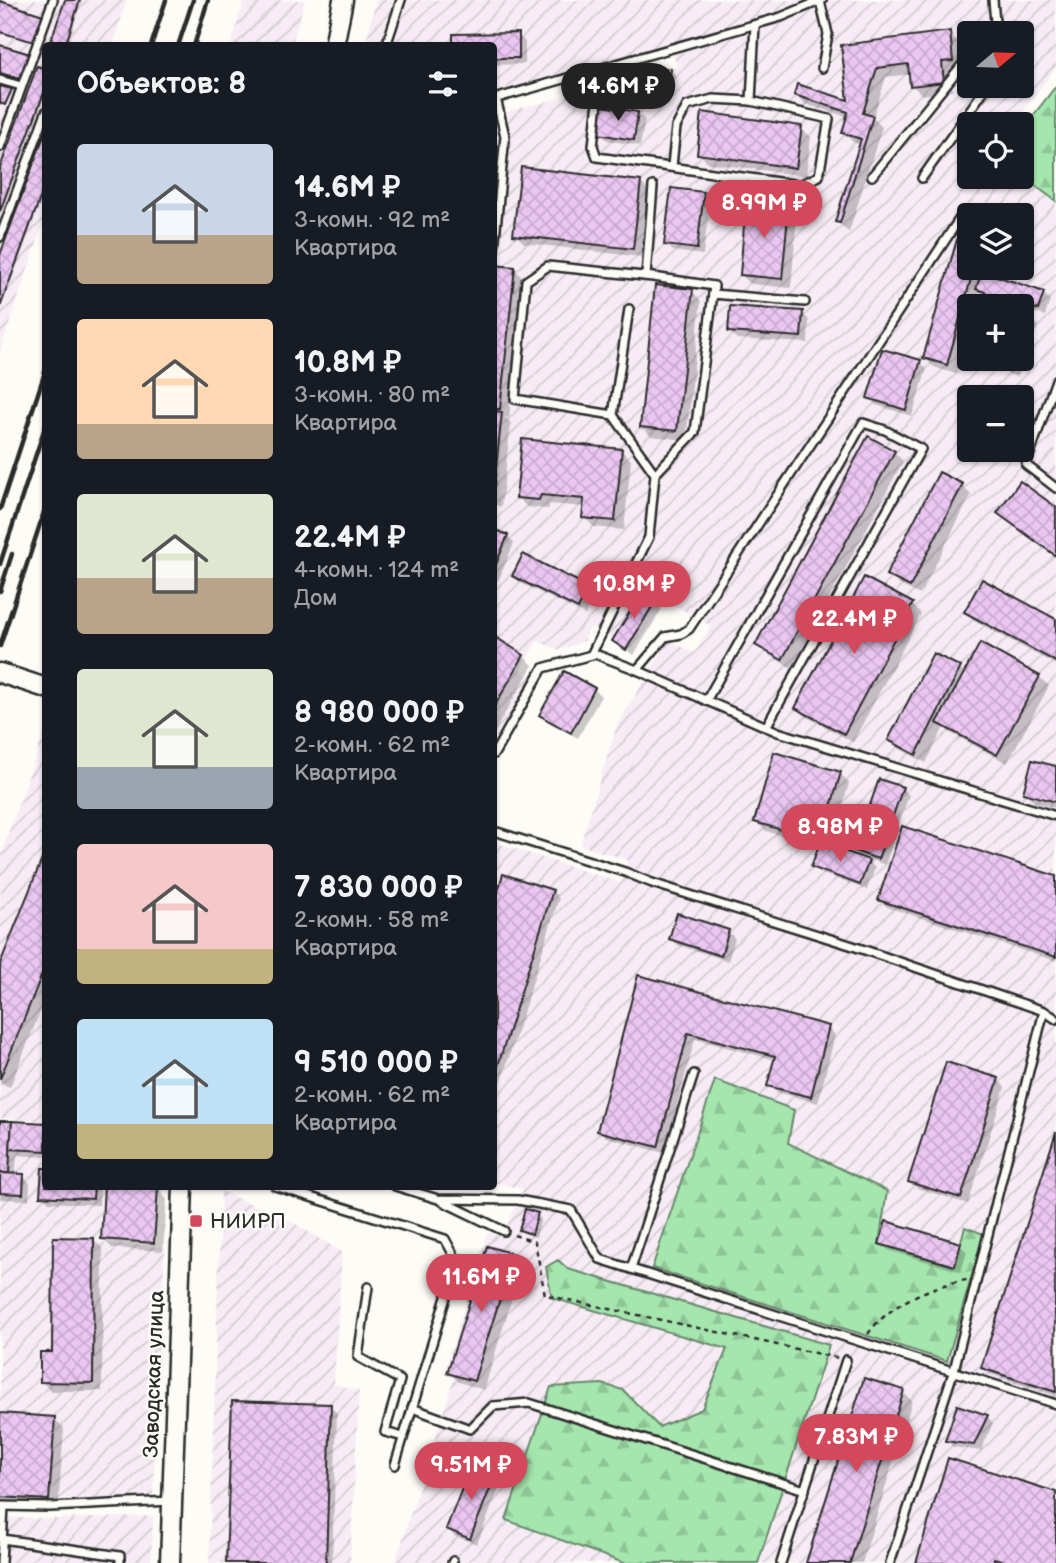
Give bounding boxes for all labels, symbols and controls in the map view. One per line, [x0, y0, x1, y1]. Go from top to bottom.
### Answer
north arrow [957, 21, 1034, 98]
map controls [957, 21, 1034, 462]
pin: 14.6M ₽ [553, 64, 683, 123]
icon: filters [424, 65, 462, 103]
text: Объектов: 8 [77, 66, 246, 102]
text: 14.6M ₽ [577, 72, 659, 100]
button: locate [957, 112, 1034, 189]
text: 14.6M ₽ [294, 170, 401, 206]
icon: home [133, 172, 217, 256]
pin: 8.99M ₽ [699, 180, 829, 240]
text: 8.99M ₽ [721, 189, 807, 217]
button: layers [957, 203, 1034, 280]
text: 3-комн. · 92 m² [294, 206, 450, 234]
text: Квартира [294, 234, 397, 262]
button: + [957, 294, 1034, 371]
text: 10.8M ₽ [294, 345, 401, 381]
icon: home [133, 347, 217, 431]
text: 3-комн. · 80 m² [294, 381, 450, 409]
button: − [957, 385, 1034, 462]
text: Квартира [294, 409, 397, 437]
text: 22.4M ₽ [294, 520, 406, 556]
icon: home [133, 522, 217, 606]
text: 4-комн. · 124 m² [294, 556, 459, 584]
pin: 10.8M ₽ [569, 562, 699, 621]
text: 10.8M ₽ [593, 570, 675, 598]
text: Дом [294, 584, 337, 612]
pin: 22.4M ₽ [789, 596, 919, 656]
text: 22.4M ₽ [811, 605, 897, 633]
text: 8 980 000 ₽ [294, 695, 464, 731]
icon: home [133, 697, 217, 781]
text: 2-комн. · 62 m² [294, 731, 450, 759]
text: Квартира [294, 759, 397, 787]
pin: 8.98M ₽ [775, 804, 905, 864]
text: 8.98M ₽ [797, 813, 883, 841]
text: 7 830 000 ₽ [294, 870, 463, 906]
icon: home [133, 872, 217, 956]
text: 2-комн. · 58 m² [294, 906, 449, 934]
text: Квартира [294, 934, 397, 962]
text: 9 510 000 ₽ [294, 1045, 458, 1081]
icon: home [133, 1047, 217, 1131]
text: 2-комн. · 62 m² [294, 1081, 450, 1109]
text: Квартира [294, 1109, 397, 1137]
place label: НИИРП [210, 1209, 286, 1234]
marker: НИИРП [188, 1213, 204, 1229]
pin: 11.6M ₽ [416, 1254, 546, 1314]
text: 11.6M ₽ [442, 1263, 520, 1291]
street label: Заводская улица [139, 1289, 169, 1458]
pin: 7.83M ₽ [791, 1414, 921, 1474]
text: 7.83M ₽ [814, 1423, 898, 1451]
pin: 9.51M ₽ [406, 1442, 536, 1502]
text: 9.51M ₽ [431, 1451, 511, 1479]

